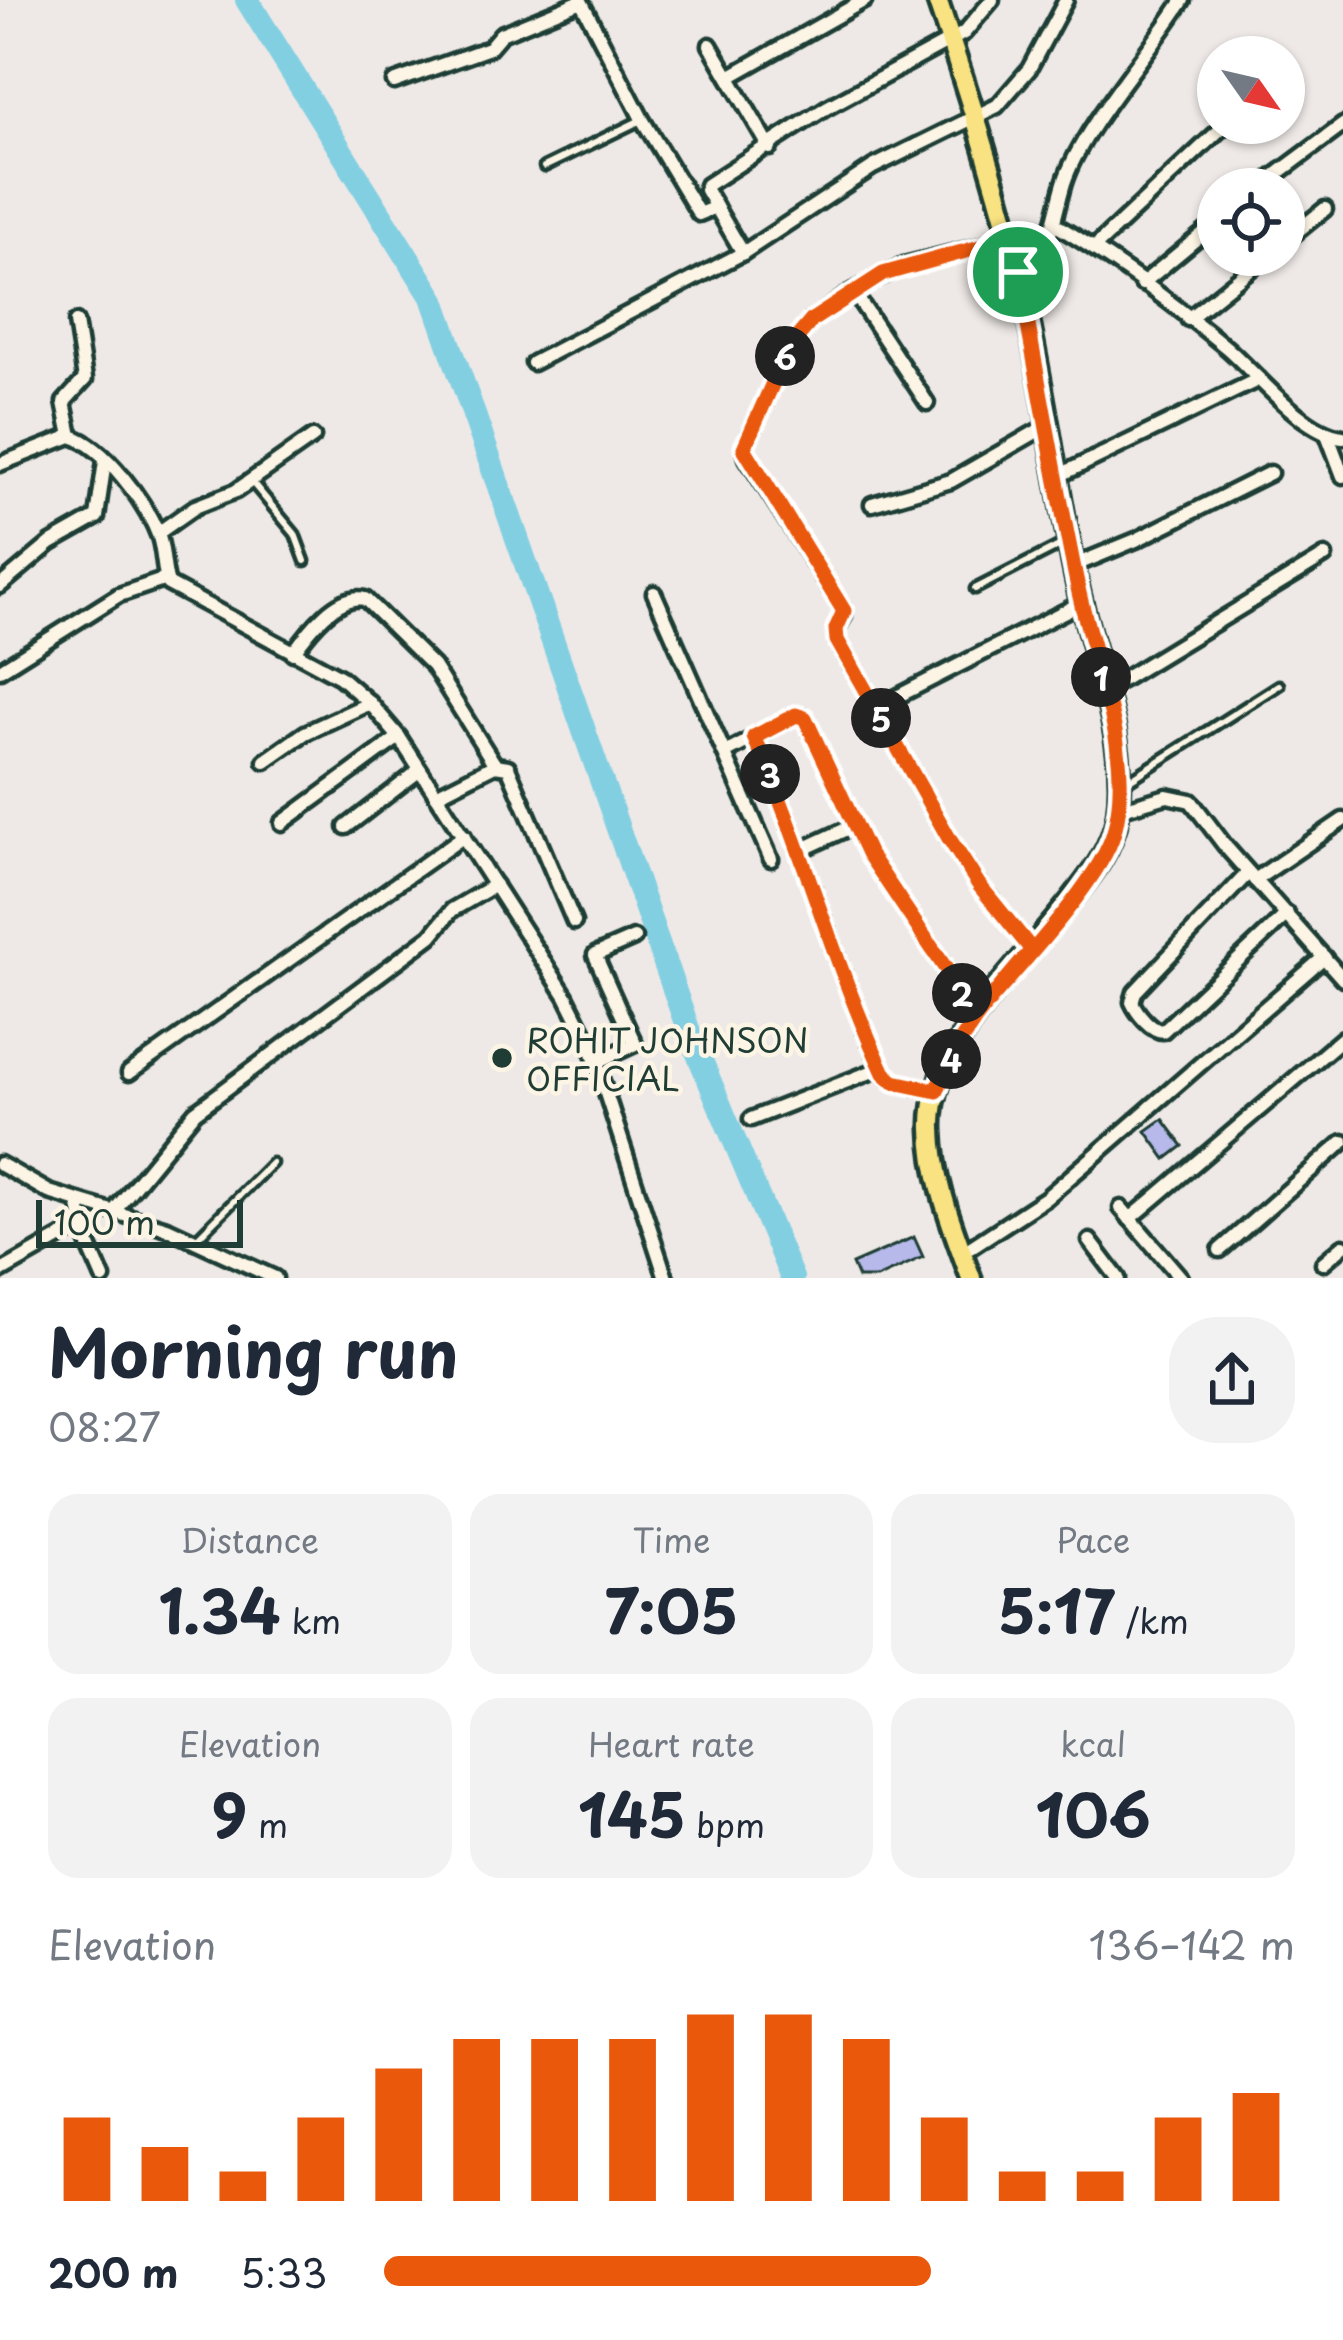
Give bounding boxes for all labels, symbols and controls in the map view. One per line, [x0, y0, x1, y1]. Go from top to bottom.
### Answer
north arrow [1197, 36, 1305, 144]
map controls [1197, 36, 1305, 276]
button: locate [1197, 168, 1305, 276]
pin [967, 221, 1069, 323]
icon: arrive [985, 239, 1051, 305]
pin: 6 [755, 326, 815, 386]
text: 6 [773, 331, 797, 381]
pin: 1 [1071, 647, 1131, 707]
text: 1 [1093, 652, 1109, 702]
pin: 5 [851, 688, 911, 748]
text: 5 [870, 693, 892, 743]
pin: 3 [740, 744, 800, 804]
text: 3 [759, 749, 781, 799]
pin: 2 [932, 963, 992, 1023]
text: 2 [950, 968, 974, 1018]
place label: ROHIT JOHNSON OFFICIAL [526, 1014, 809, 1102]
pin: 4 [921, 1029, 981, 1089]
text: 4 [940, 1034, 962, 1084]
marker: ROHIT JOHNSON OFFICIAL [489, 1045, 515, 1071]
scale bar [36, 1194, 243, 1247]
text: 100 m [54, 1196, 155, 1246]
text: Morning run [48, 1301, 458, 1400]
button: share [1169, 1317, 1295, 1443]
text: 08:27 [48, 1396, 161, 1455]
text: Distance [181, 1514, 319, 1564]
text: Time [633, 1514, 710, 1564]
text: Pace [1056, 1514, 1130, 1564]
text: 1.34 [159, 1564, 281, 1654]
text: 7:05 [605, 1564, 738, 1654]
text: 5:17 [997, 1564, 1115, 1654]
text: km [281, 1595, 341, 1645]
text: /km [1115, 1595, 1189, 1645]
text: Elevation [179, 1718, 321, 1768]
text: Heart rate [588, 1718, 755, 1768]
text: kcal [1060, 1718, 1126, 1768]
text: 9 [212, 1768, 247, 1858]
text: 145 [578, 1768, 686, 1858]
text: 106 [1035, 1768, 1151, 1858]
text: m [247, 1799, 288, 1849]
text: bpm [686, 1799, 765, 1849]
text: Elevation [48, 1914, 216, 1973]
text: 136–142 m [1089, 1914, 1295, 1973]
text: 200 m [48, 2242, 178, 2301]
text: 5:33 [240, 2242, 327, 2301]

